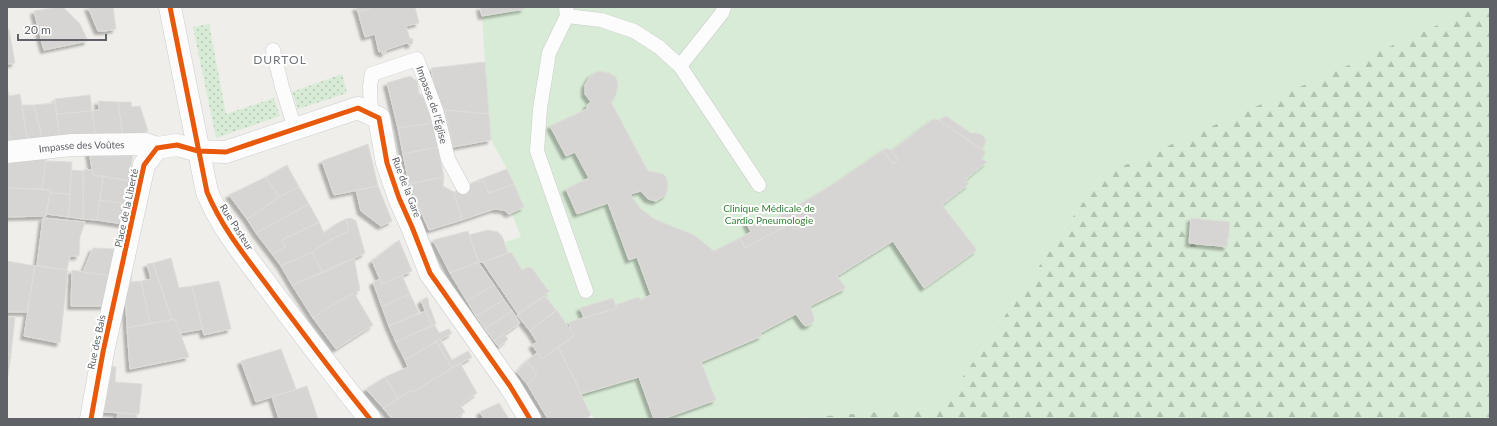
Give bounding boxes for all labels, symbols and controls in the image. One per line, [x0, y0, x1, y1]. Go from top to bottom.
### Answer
scale bar [18, 16, 106, 42]
text: 20 m [24, 22, 51, 37]
district label: DURTOL [253, 52, 307, 67]
street label: Impasse de l'Église [414, 64, 450, 145]
street label: Impasse des Voûtes [38, 138, 125, 155]
street label: Rue de la Gare [390, 155, 424, 219]
street label: Place de la Liberté [112, 168, 140, 248]
street label: Rue Pasteur [218, 202, 257, 253]
park label: Clinique Médicale de Cardio Pneumologie [723, 202, 815, 226]
street label: Rue des Bais [84, 314, 108, 370]

